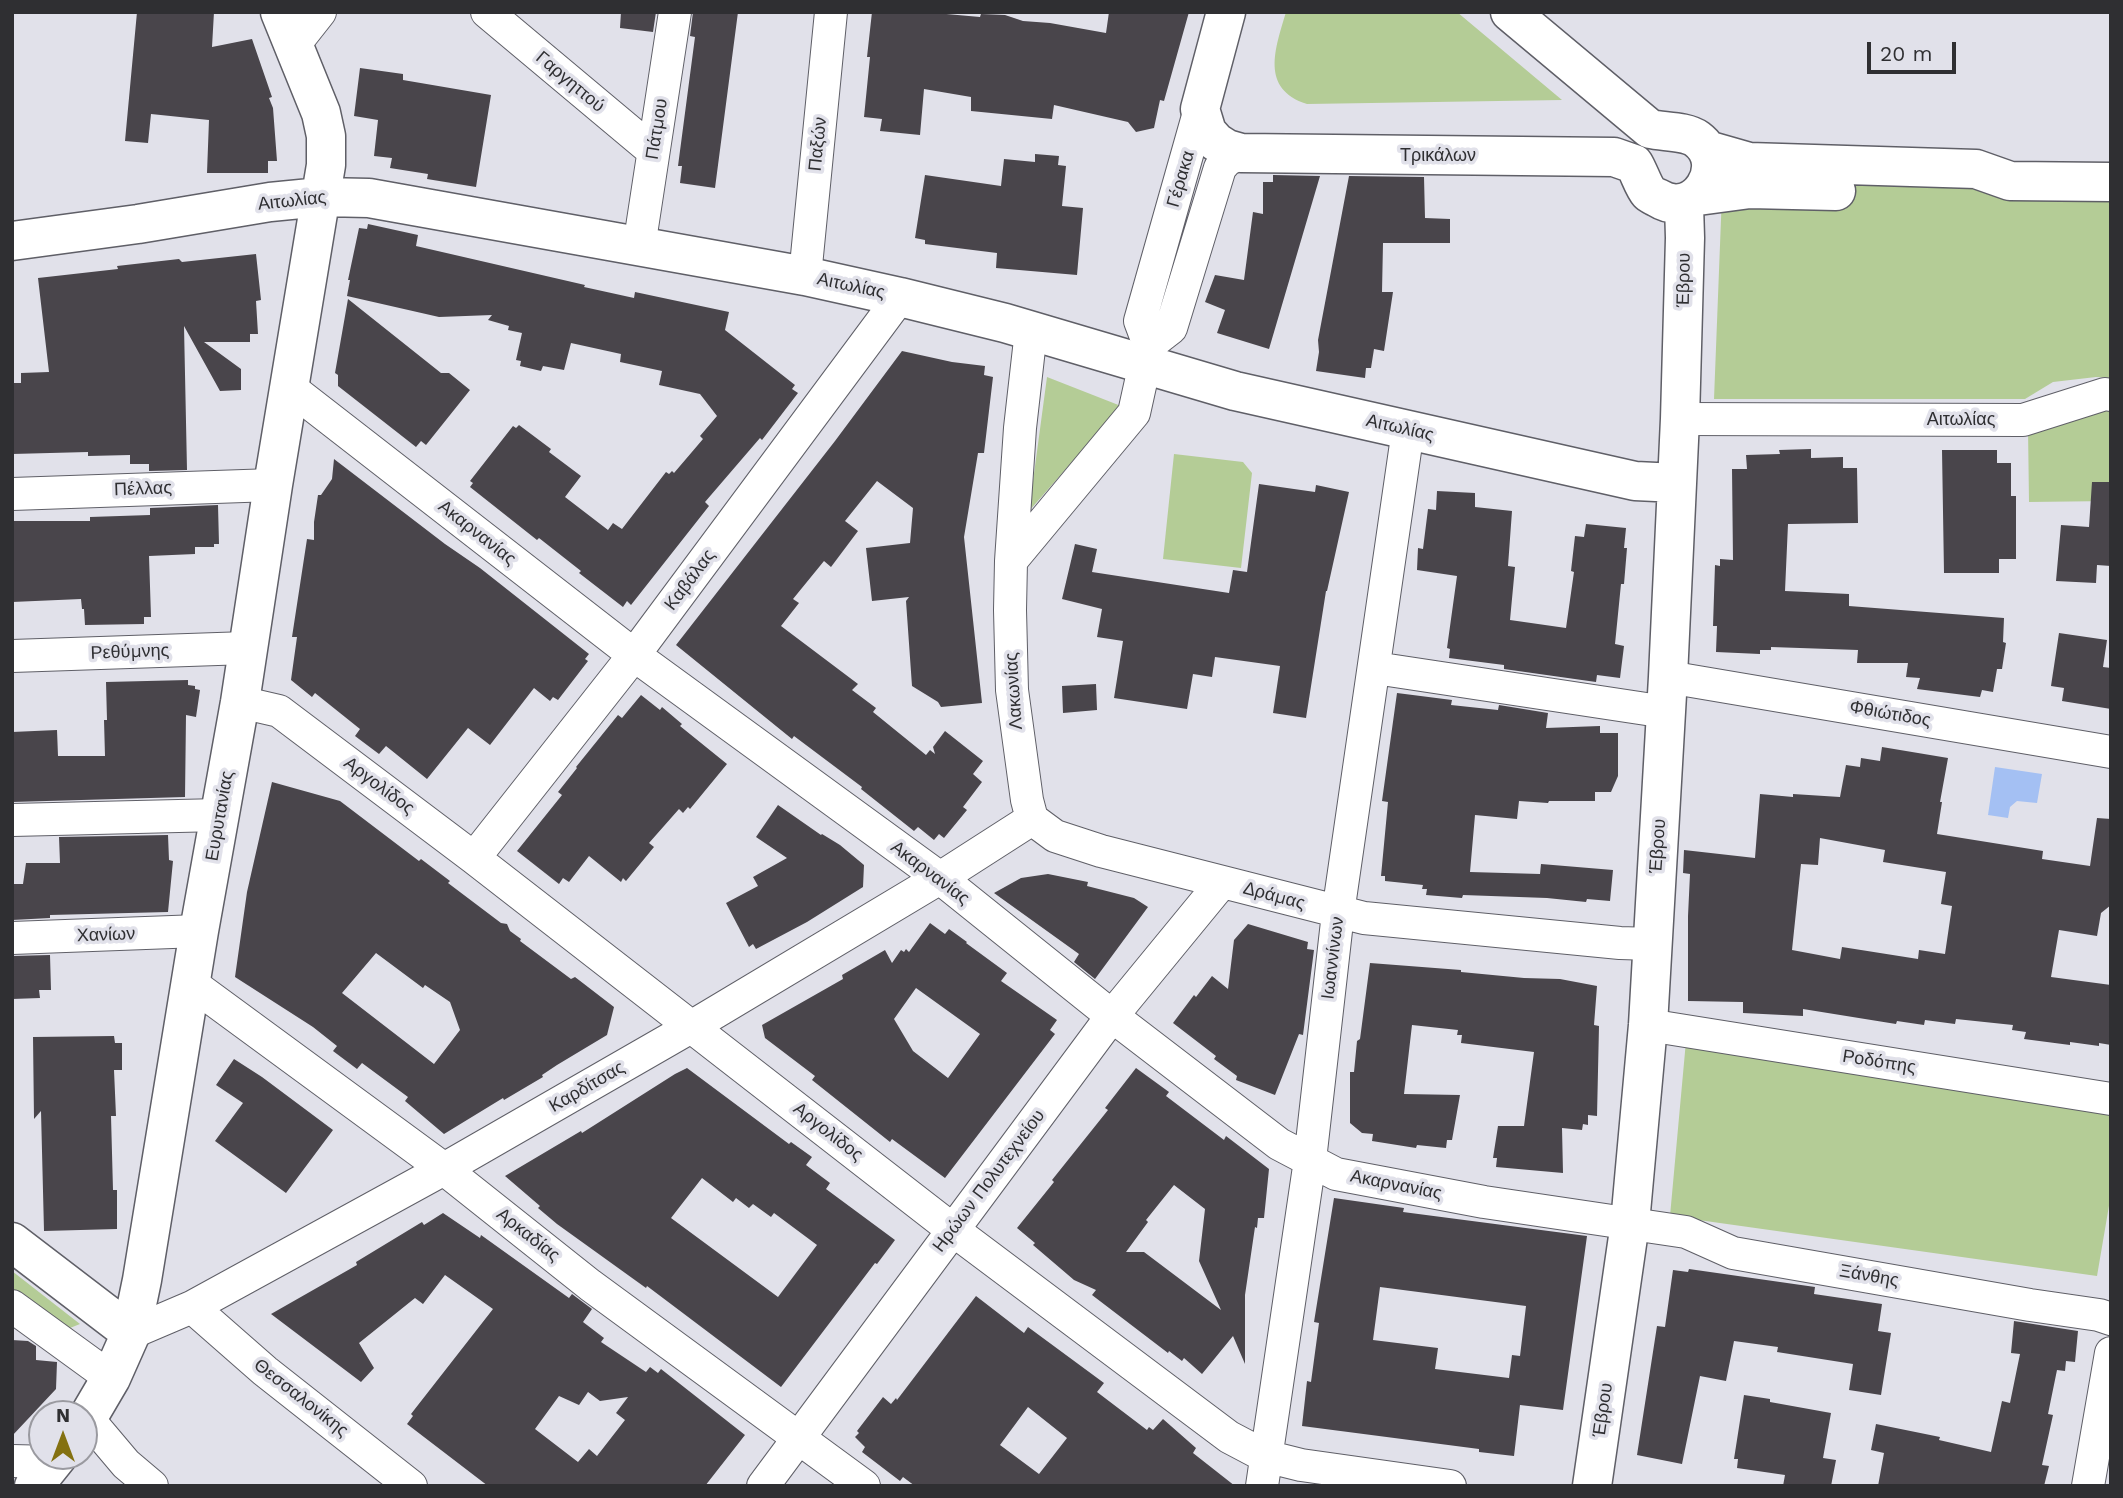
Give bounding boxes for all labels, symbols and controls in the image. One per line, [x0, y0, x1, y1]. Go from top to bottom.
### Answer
scale bar [1871, 28, 1960, 72]
text: 20 m [1880, 41, 1932, 66]
street label: Γαργηττού [531, 47, 609, 117]
street label: Πάτμου [642, 97, 672, 161]
street label: Παξών [804, 116, 832, 172]
street label: Τρικάλων [1400, 145, 1476, 167]
street label: Γέρακα [1163, 148, 1199, 210]
street label: Αιτωλίας [257, 187, 327, 215]
street label: Έβρου [1673, 253, 1695, 307]
street label: Αιτωλίας [815, 268, 887, 304]
street label: Αιτωλίας [1927, 409, 1995, 431]
street label: Αιτωλίας [1364, 410, 1436, 446]
street label: Πέλλας [114, 477, 172, 501]
street label: Ακαρνανίας [434, 496, 520, 570]
street label: Καβάλας [660, 545, 720, 615]
street label: Ρεθύμνης [90, 640, 170, 664]
street label: Λακωνίας [1001, 652, 1027, 730]
street label: Φθιώτιδος [1848, 696, 1932, 732]
street label: Αργολίδος [340, 753, 418, 819]
street label: Ευρυτανίας [201, 769, 239, 863]
street label: Έβρου [1645, 818, 1671, 874]
street label: Ακαρνανίας [886, 836, 974, 910]
street label: Δράμας [1241, 877, 1307, 915]
street label: Ιωαννίνων [1317, 915, 1349, 1001]
street label: Χανίων [76, 923, 136, 947]
street label: Ροδόπης [1841, 1046, 1917, 1078]
street label: Καρδίτσας [545, 1057, 629, 1117]
street label: Αργολίδος [789, 1098, 867, 1166]
street label: Ηρώων Πολυτεχνείου [928, 1105, 1050, 1257]
street label: Ακαρνανίας [1348, 1166, 1444, 1204]
street label: Αρκαδίας [492, 1204, 564, 1266]
street label: Ξάνθης [1838, 1260, 1900, 1292]
street label: Θεσσαλονίκης [249, 1354, 353, 1442]
street label: Έβρου [1589, 1381, 1617, 1439]
north arrow [28, 1400, 98, 1470]
text: N [56, 1404, 70, 1427]

